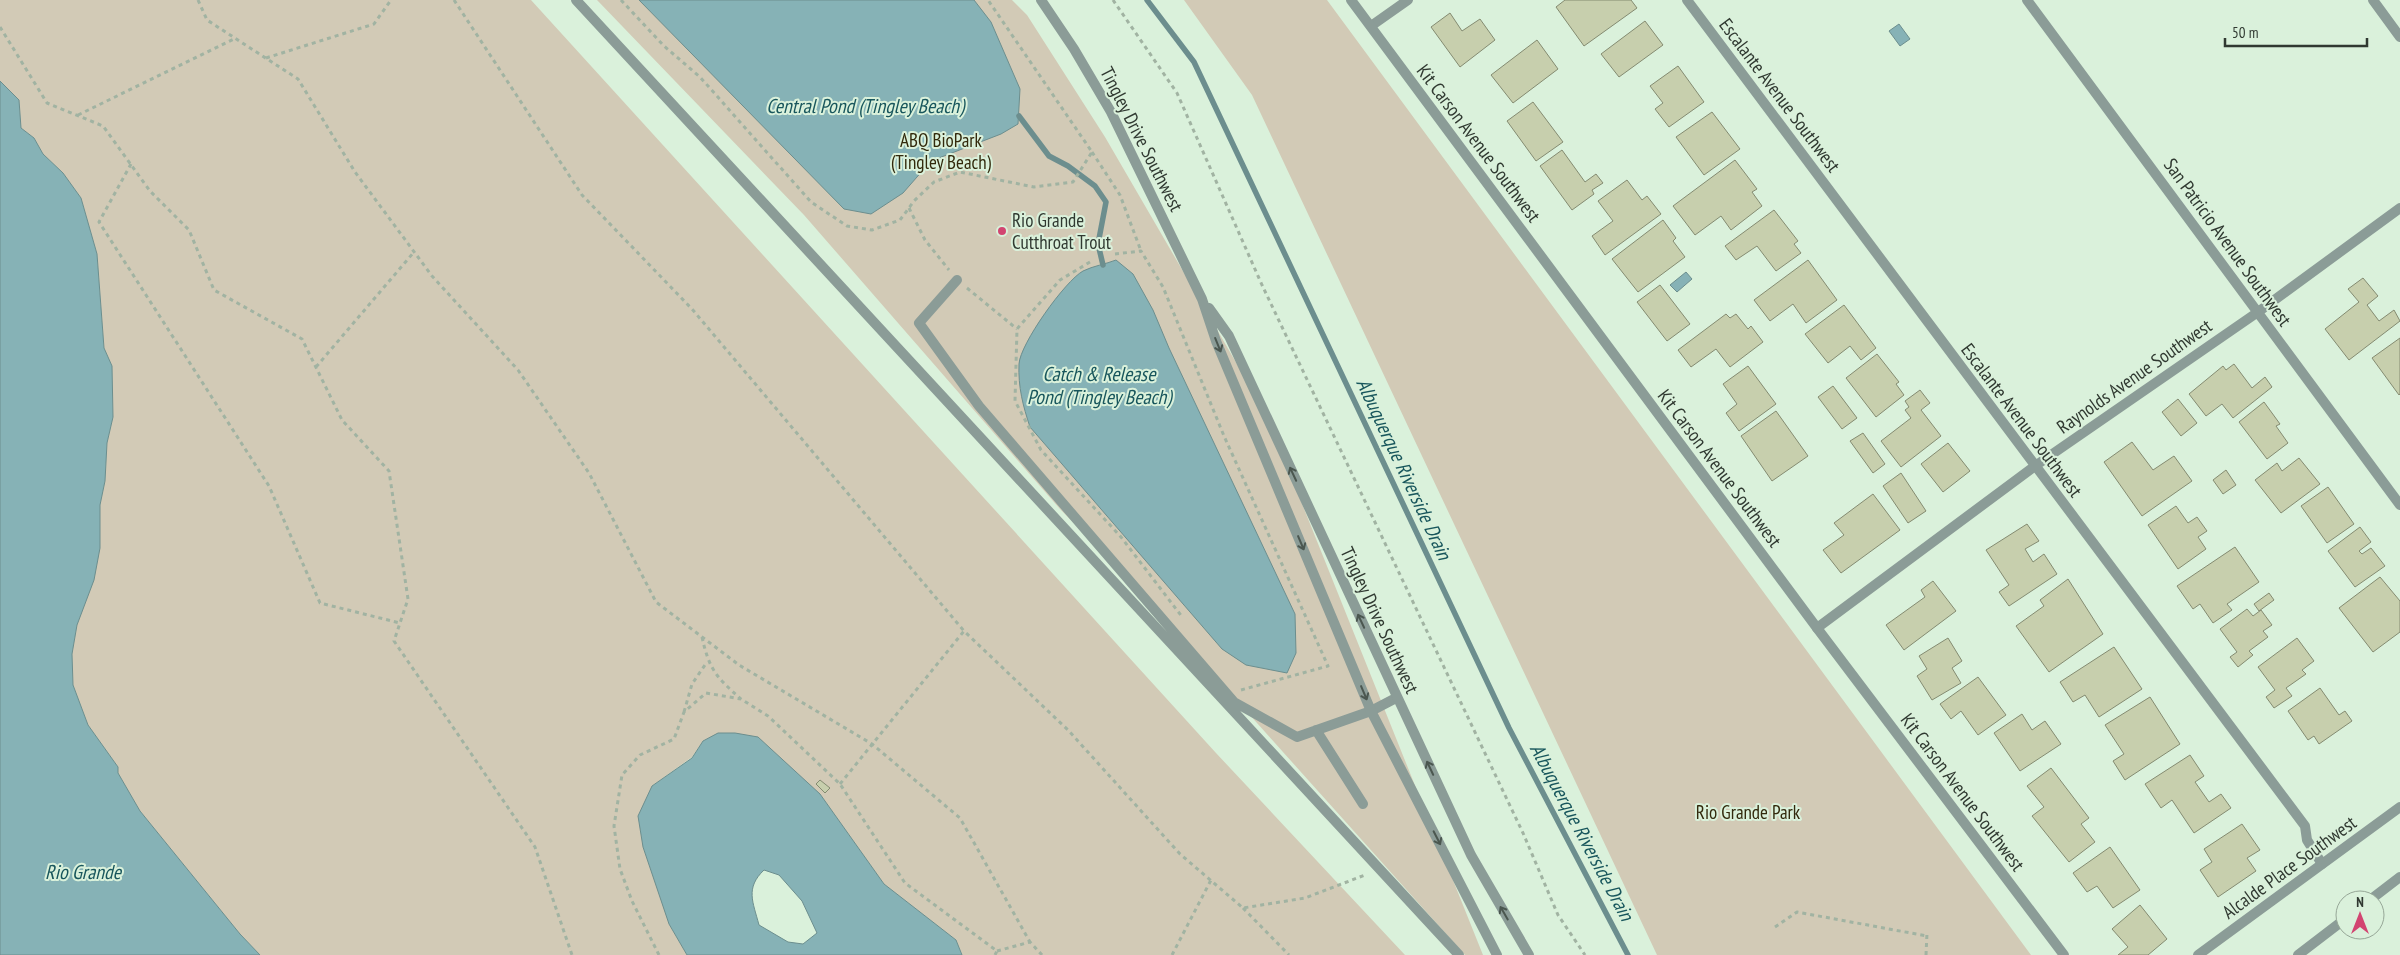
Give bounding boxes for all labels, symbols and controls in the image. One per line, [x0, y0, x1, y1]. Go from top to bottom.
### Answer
street label: Escalante Avenue Southwest [1714, 13, 1846, 177]
scale bar [2225, 15, 2368, 47]
text: 50 m [2232, 23, 2258, 42]
street label: Kit Carson Avenue Southwest [1412, 59, 1547, 227]
street label: Tingley Drive Southwest [1095, 63, 1189, 216]
water label: Central Pond (Tingley Beach) [766, 93, 966, 119]
park label: ABQ BioPark (Tingley Beach) [891, 128, 992, 174]
street label: San Patricio Avenue Southwest [2159, 153, 2297, 331]
place label: Rio Grande Cutthroat Trout [1012, 208, 1112, 254]
marker: Rio Grande Cutthroat Trout [996, 225, 1008, 237]
street label: Raynolds Avenue Southwest [2052, 313, 2217, 439]
one-way arrow [1214, 337, 1223, 352]
street label: Escalante Avenue Southwest [1956, 338, 2088, 502]
water label: Catch & Release Pond (Tingley Beach) [1027, 361, 1173, 410]
water label: Albuquerque Riverside Drain [1351, 374, 1458, 565]
street label: Kit Carson Avenue Southwest [1653, 384, 1788, 552]
one-way arrow [1288, 467, 1297, 482]
one-way arrow [1297, 535, 1306, 550]
street label: Tingley Drive Southwest [1336, 543, 1425, 698]
one-way arrow [1356, 614, 1365, 629]
one-way arrow [1359, 685, 1369, 700]
street label: Kit Carson Avenue Southwest [1896, 708, 2031, 876]
water label: Albuquerque Riverside Drain [1524, 739, 1640, 926]
one-way arrow [1425, 761, 1435, 776]
park label: Rio Grande Park [1696, 800, 1801, 824]
street label: Alcalde Place Southwest [2217, 810, 2361, 924]
one-way arrow [1433, 830, 1442, 845]
water label: Rio Grande [45, 859, 123, 885]
north arrow [2335, 890, 2385, 940]
text: N [2356, 893, 2364, 911]
one-way arrow [1499, 906, 1509, 920]

